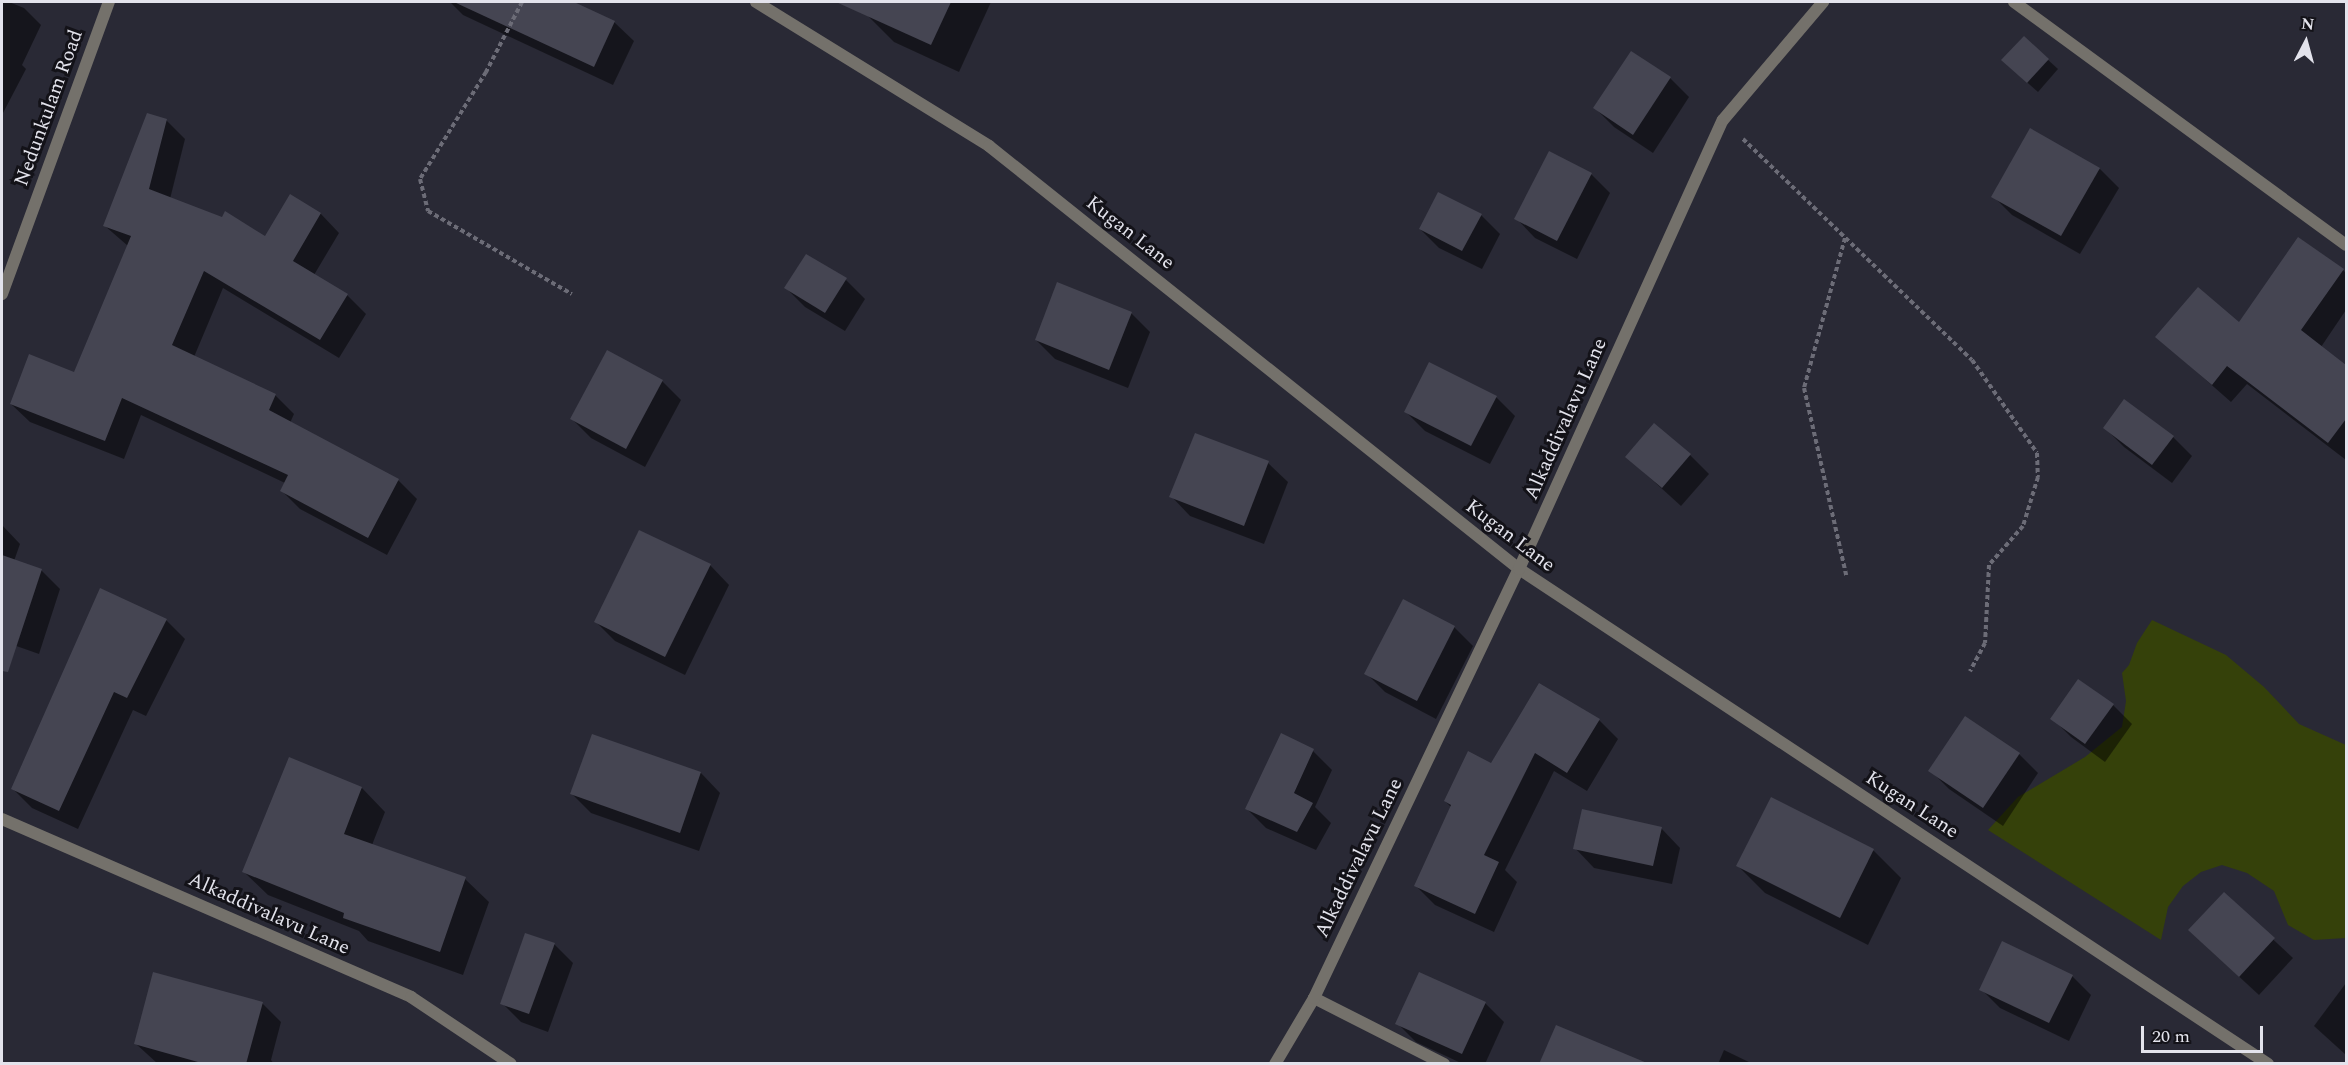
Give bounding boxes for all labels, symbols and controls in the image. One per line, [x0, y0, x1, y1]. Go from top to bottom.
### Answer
text: N [2300, 11, 2316, 37]
north arrow [2276, 12, 2336, 72]
street label: Nedunkulam Road [10, 26, 88, 190]
street label: Kugan Lane [1081, 191, 1179, 275]
street label: Alkaddivalavu Lane [1520, 334, 1612, 504]
street label: Kugan Lane [1460, 495, 1560, 577]
street label: Kugan Lane [1861, 766, 1963, 844]
street label: Alkaddivalavu Lane [1310, 774, 1408, 942]
street label: Alkaddivalavu Lane [184, 868, 354, 960]
scale bar [2144, 1014, 2266, 1052]
text: 20 m [2152, 1023, 2190, 1050]

